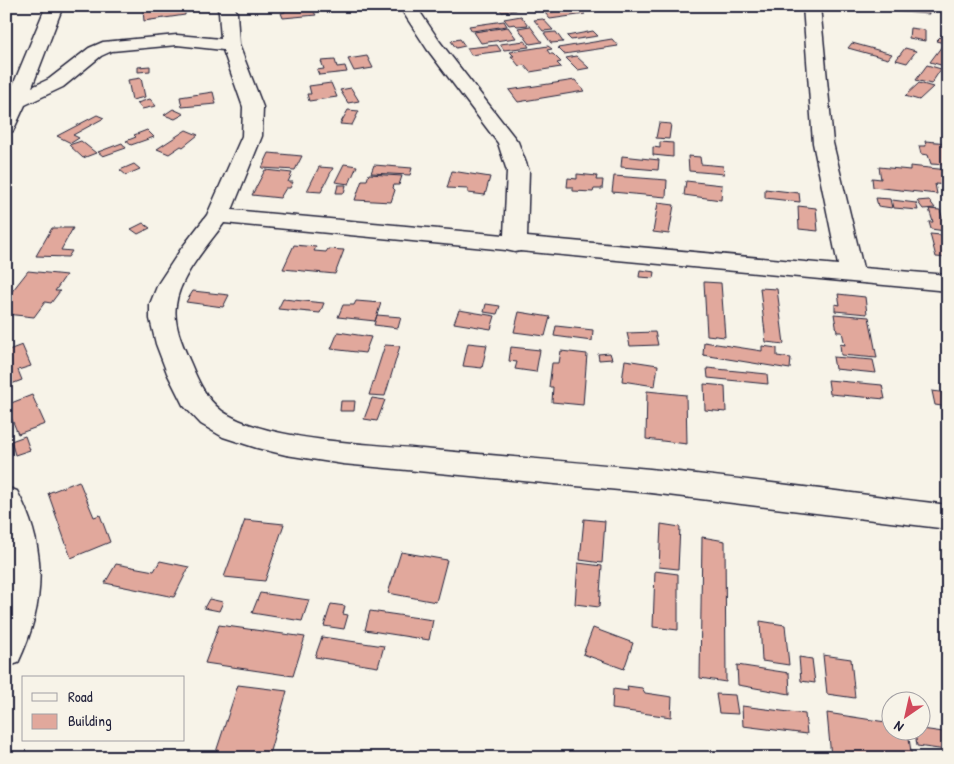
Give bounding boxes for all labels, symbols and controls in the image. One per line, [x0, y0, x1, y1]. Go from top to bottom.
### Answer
legend [22, 676, 185, 742]
text: Road [68, 686, 93, 707]
north arrow [882, 692, 932, 742]
text: Building [68, 710, 112, 731]
text: N [890, 717, 907, 737]

